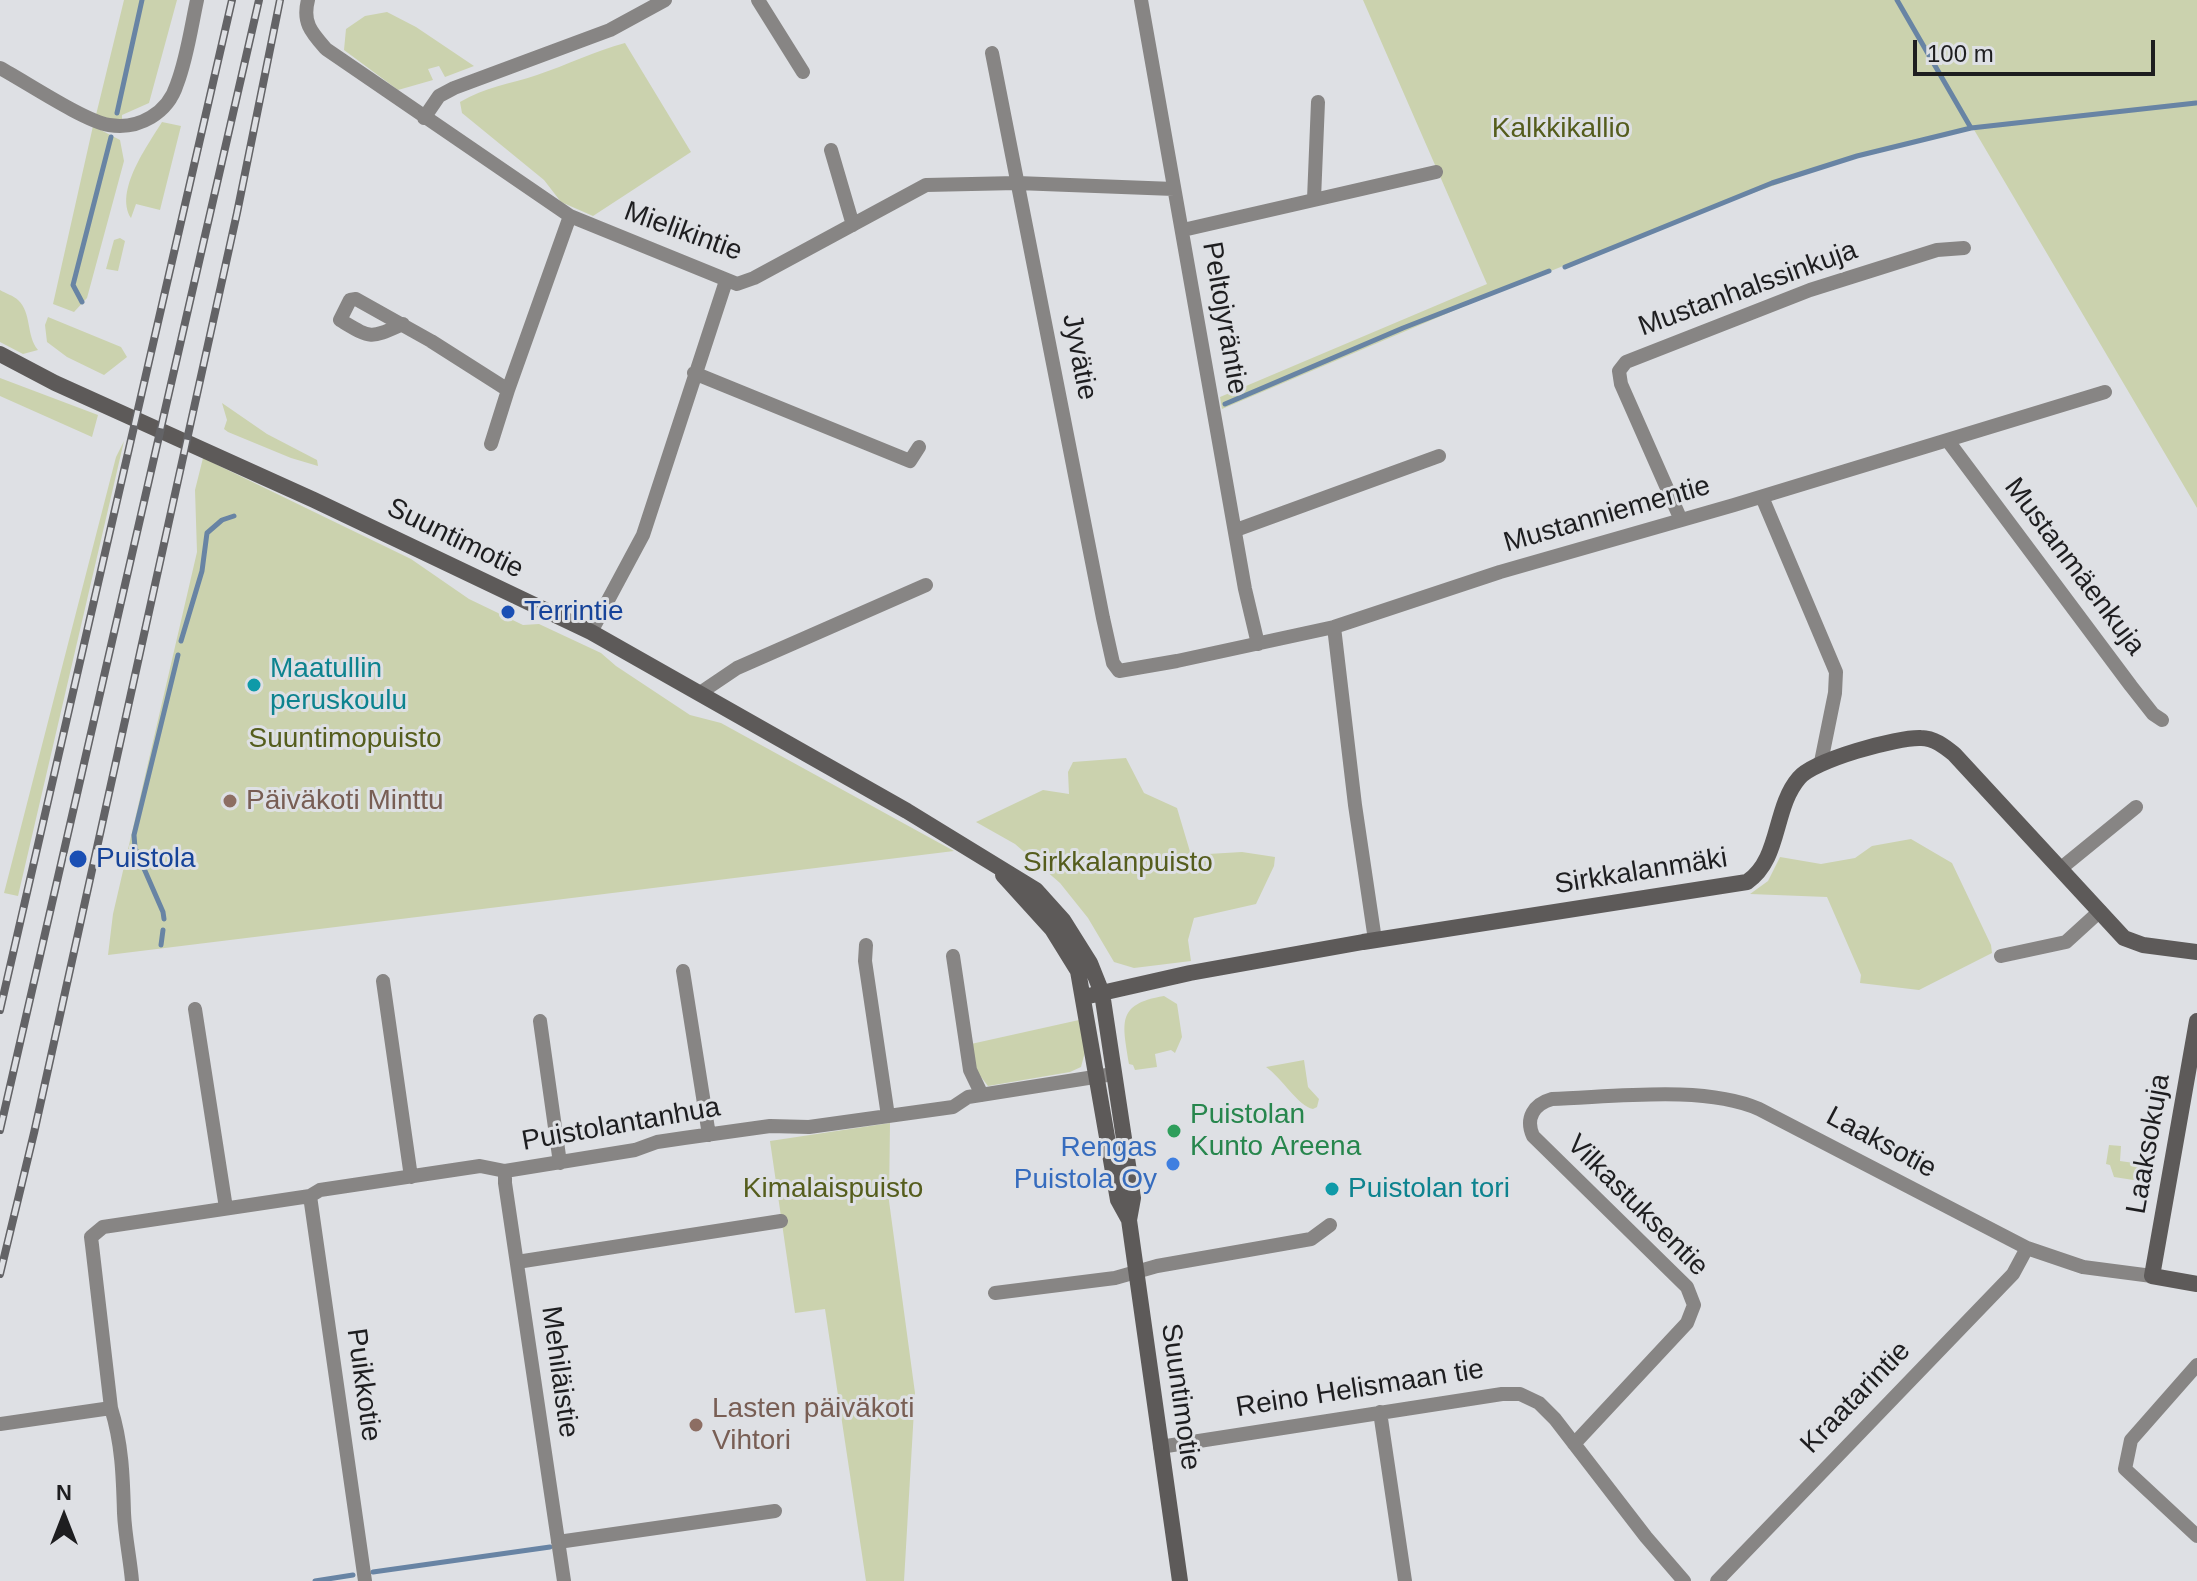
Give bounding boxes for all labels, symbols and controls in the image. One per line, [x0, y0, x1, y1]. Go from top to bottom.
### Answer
scale bar [1917, 24, 2159, 74]
text: 100 m [1927, 40, 1994, 67]
park label: Kalkkikallio [1492, 112, 1630, 146]
street label: Mielikintie [619, 195, 747, 269]
street label: Mustanhalssinkuja [1634, 234, 1862, 344]
street label: Peltojyräntie [1194, 239, 1254, 397]
street label: Jyvätie [1054, 311, 1104, 403]
street label: Mustanniementie [1500, 469, 1714, 561]
street label: Mustanmäenkuja [1996, 472, 2152, 662]
street label: Suuntimotie [381, 491, 529, 587]
place label: Terrintie [524, 595, 624, 629]
marker: Terrintie [499, 603, 517, 621]
place label: Maatullin peruskoulu [270, 652, 407, 718]
marker: Maatullin peruskoulu [245, 676, 263, 694]
park label: Suuntimopuisto [248, 722, 442, 756]
place label: Päiväkoti Minttu [246, 784, 444, 818]
marker: Päiväkoti Minttu [221, 792, 239, 810]
place label: Puistola [96, 842, 196, 876]
street label: Sirkkalanmäki [1552, 842, 1730, 902]
park label: Sirkkalanpuisto [1023, 846, 1213, 880]
marker: Puistola [67, 848, 89, 870]
street label: Laaksokuja [2120, 1071, 2178, 1217]
street label: Puistolantanhua [519, 1091, 723, 1159]
place label: Puistolan Kunto Areena [1190, 1098, 1361, 1164]
street label: Laaksotie [1820, 1100, 1942, 1186]
marker: Puistolan Kunto Areena [1165, 1122, 1183, 1140]
street label: Vilkastuksentie [1559, 1128, 1715, 1284]
place label: Rengas Puistola Oy [1014, 1131, 1157, 1197]
marker: Rengas Puistola Oy [1164, 1155, 1182, 1173]
park label: Kimalaispuisto [743, 1172, 923, 1206]
place label: Puistolan tori [1348, 1172, 1510, 1206]
marker: Puistolan tori [1323, 1180, 1341, 1198]
street label: Mehiläistie [533, 1304, 585, 1440]
street label: Suuntimotie [1153, 1321, 1207, 1473]
street label: Puikkotie [338, 1326, 388, 1444]
street label: Kraatarintie [1794, 1335, 1918, 1461]
street label: Reino Helismaan tie [1234, 1353, 1486, 1425]
place label: Lasten päiväkoti Vihtori [712, 1392, 914, 1458]
marker: Lasten päiväkoti Vihtori [687, 1416, 705, 1434]
north arrow [24, 1477, 104, 1557]
text: N [56, 1480, 72, 1505]

